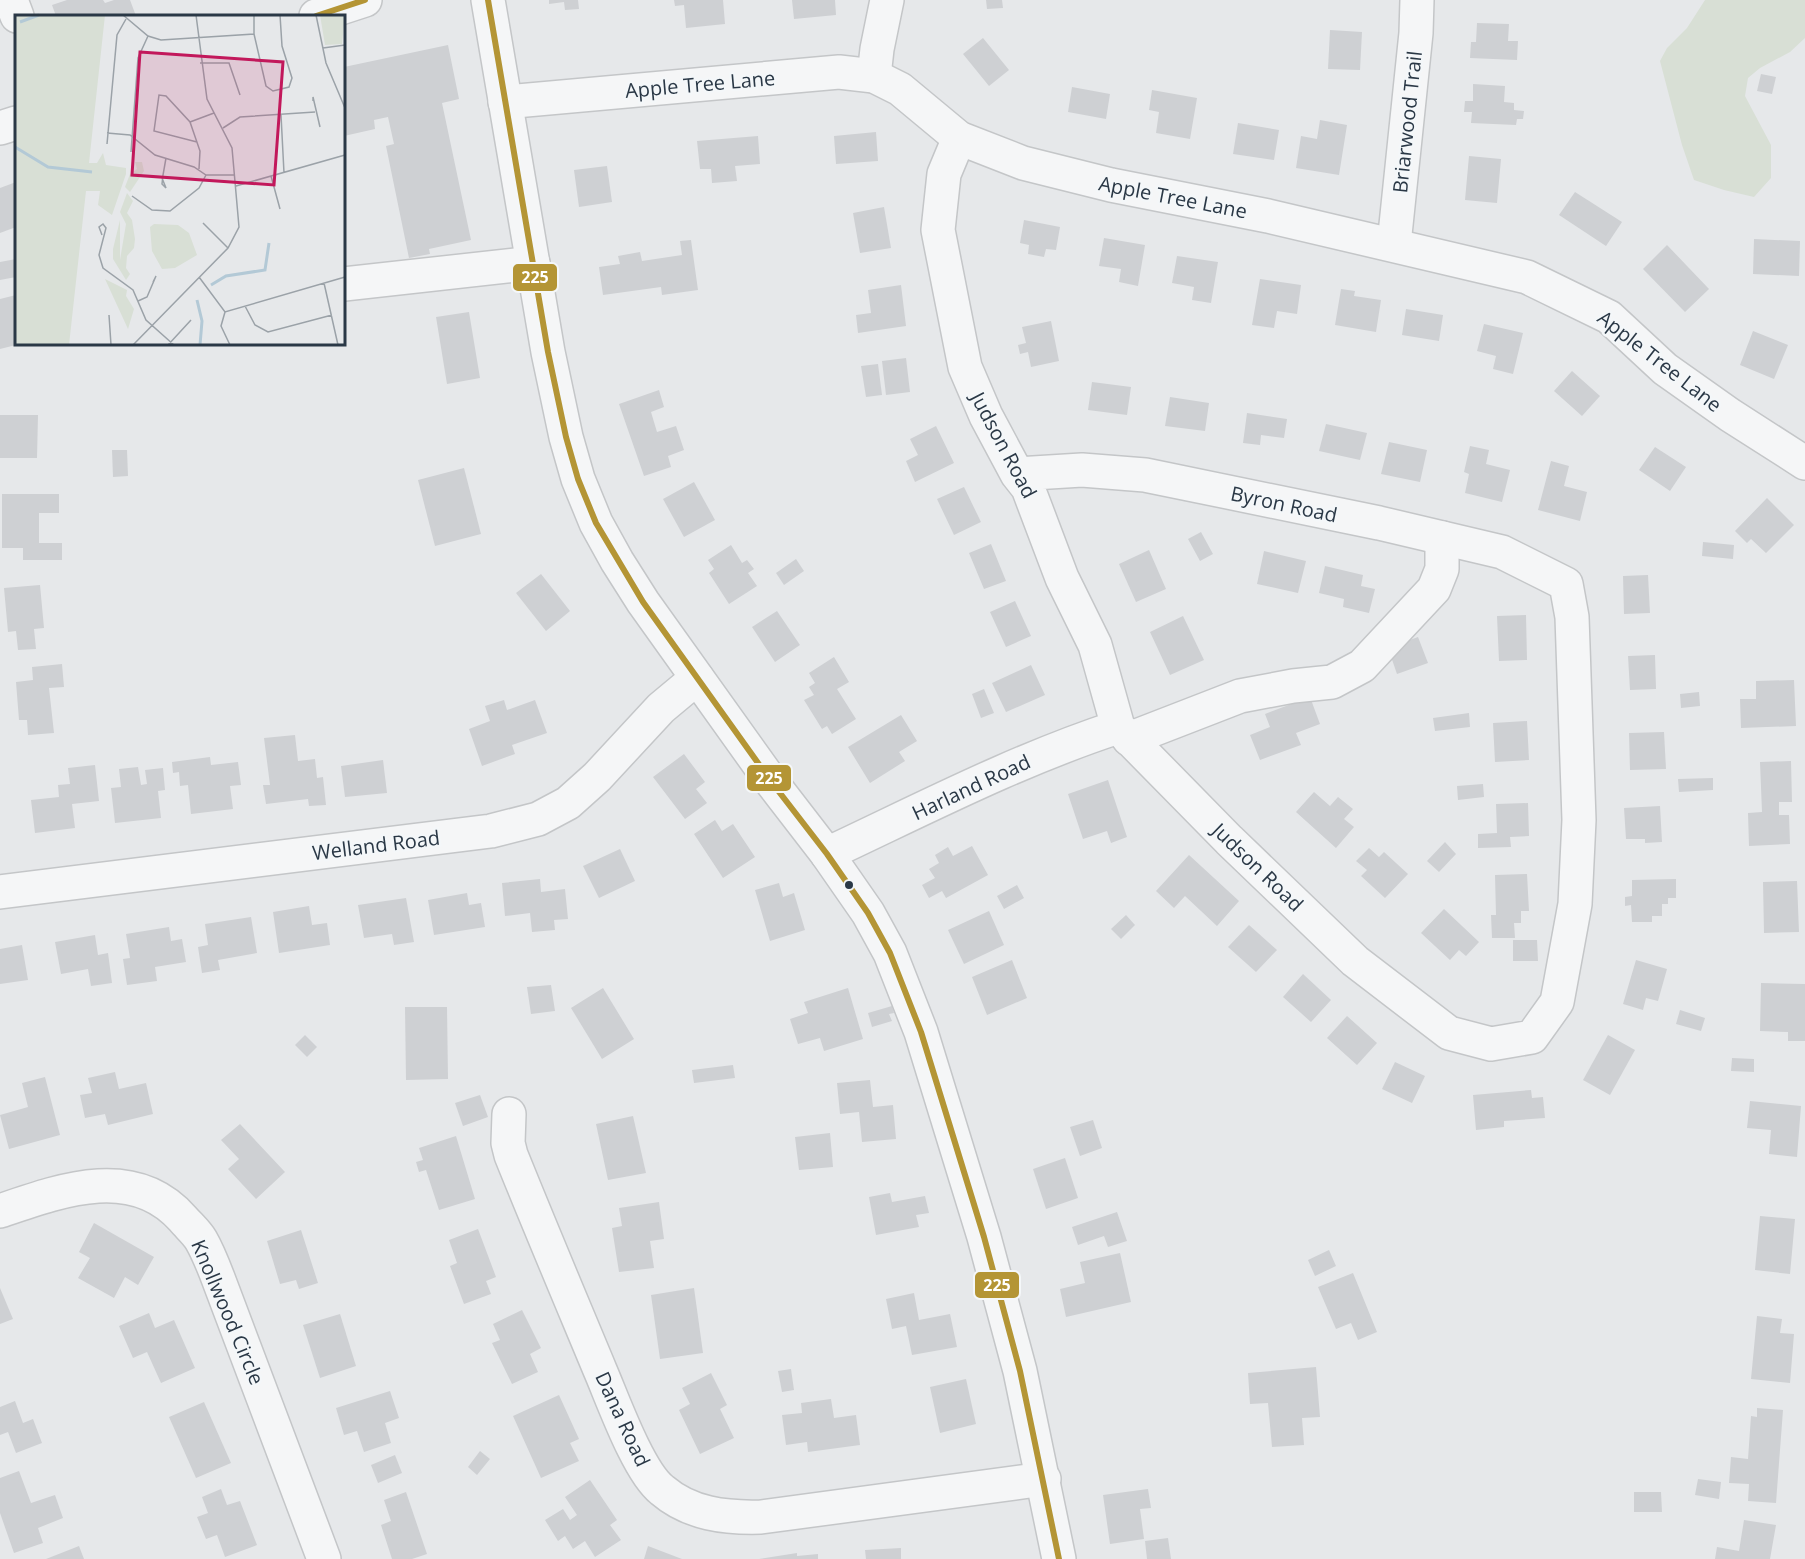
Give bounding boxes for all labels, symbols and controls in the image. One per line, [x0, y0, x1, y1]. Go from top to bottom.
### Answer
inset map [15, 15, 345, 345]
street label: Briarwood Trail [1386, 50, 1428, 194]
street label: Apple Tree Lane [624, 64, 776, 104]
street label: Apple Tree Lane [1097, 169, 1249, 225]
line badge: 225 [512, 263, 558, 292]
text: 225 [521, 266, 549, 288]
street label: Apple Tree Lane [1592, 304, 1728, 418]
street label: Judson Road [964, 385, 1043, 503]
street label: Byron Road [1228, 480, 1340, 528]
street label: Harland Road [907, 748, 1035, 826]
line badge: 225 [746, 764, 792, 792]
text: 225 [755, 767, 783, 789]
street label: Judson Road [1205, 815, 1309, 917]
street label: Welland Road [311, 824, 441, 866]
unlabelled marker [843, 879, 855, 891]
street label: Knollwood Circle [185, 1235, 271, 1389]
line badge: 225 [974, 1271, 1020, 1299]
text: 225 [983, 1274, 1011, 1296]
street label: Dana Road [589, 1367, 657, 1471]

